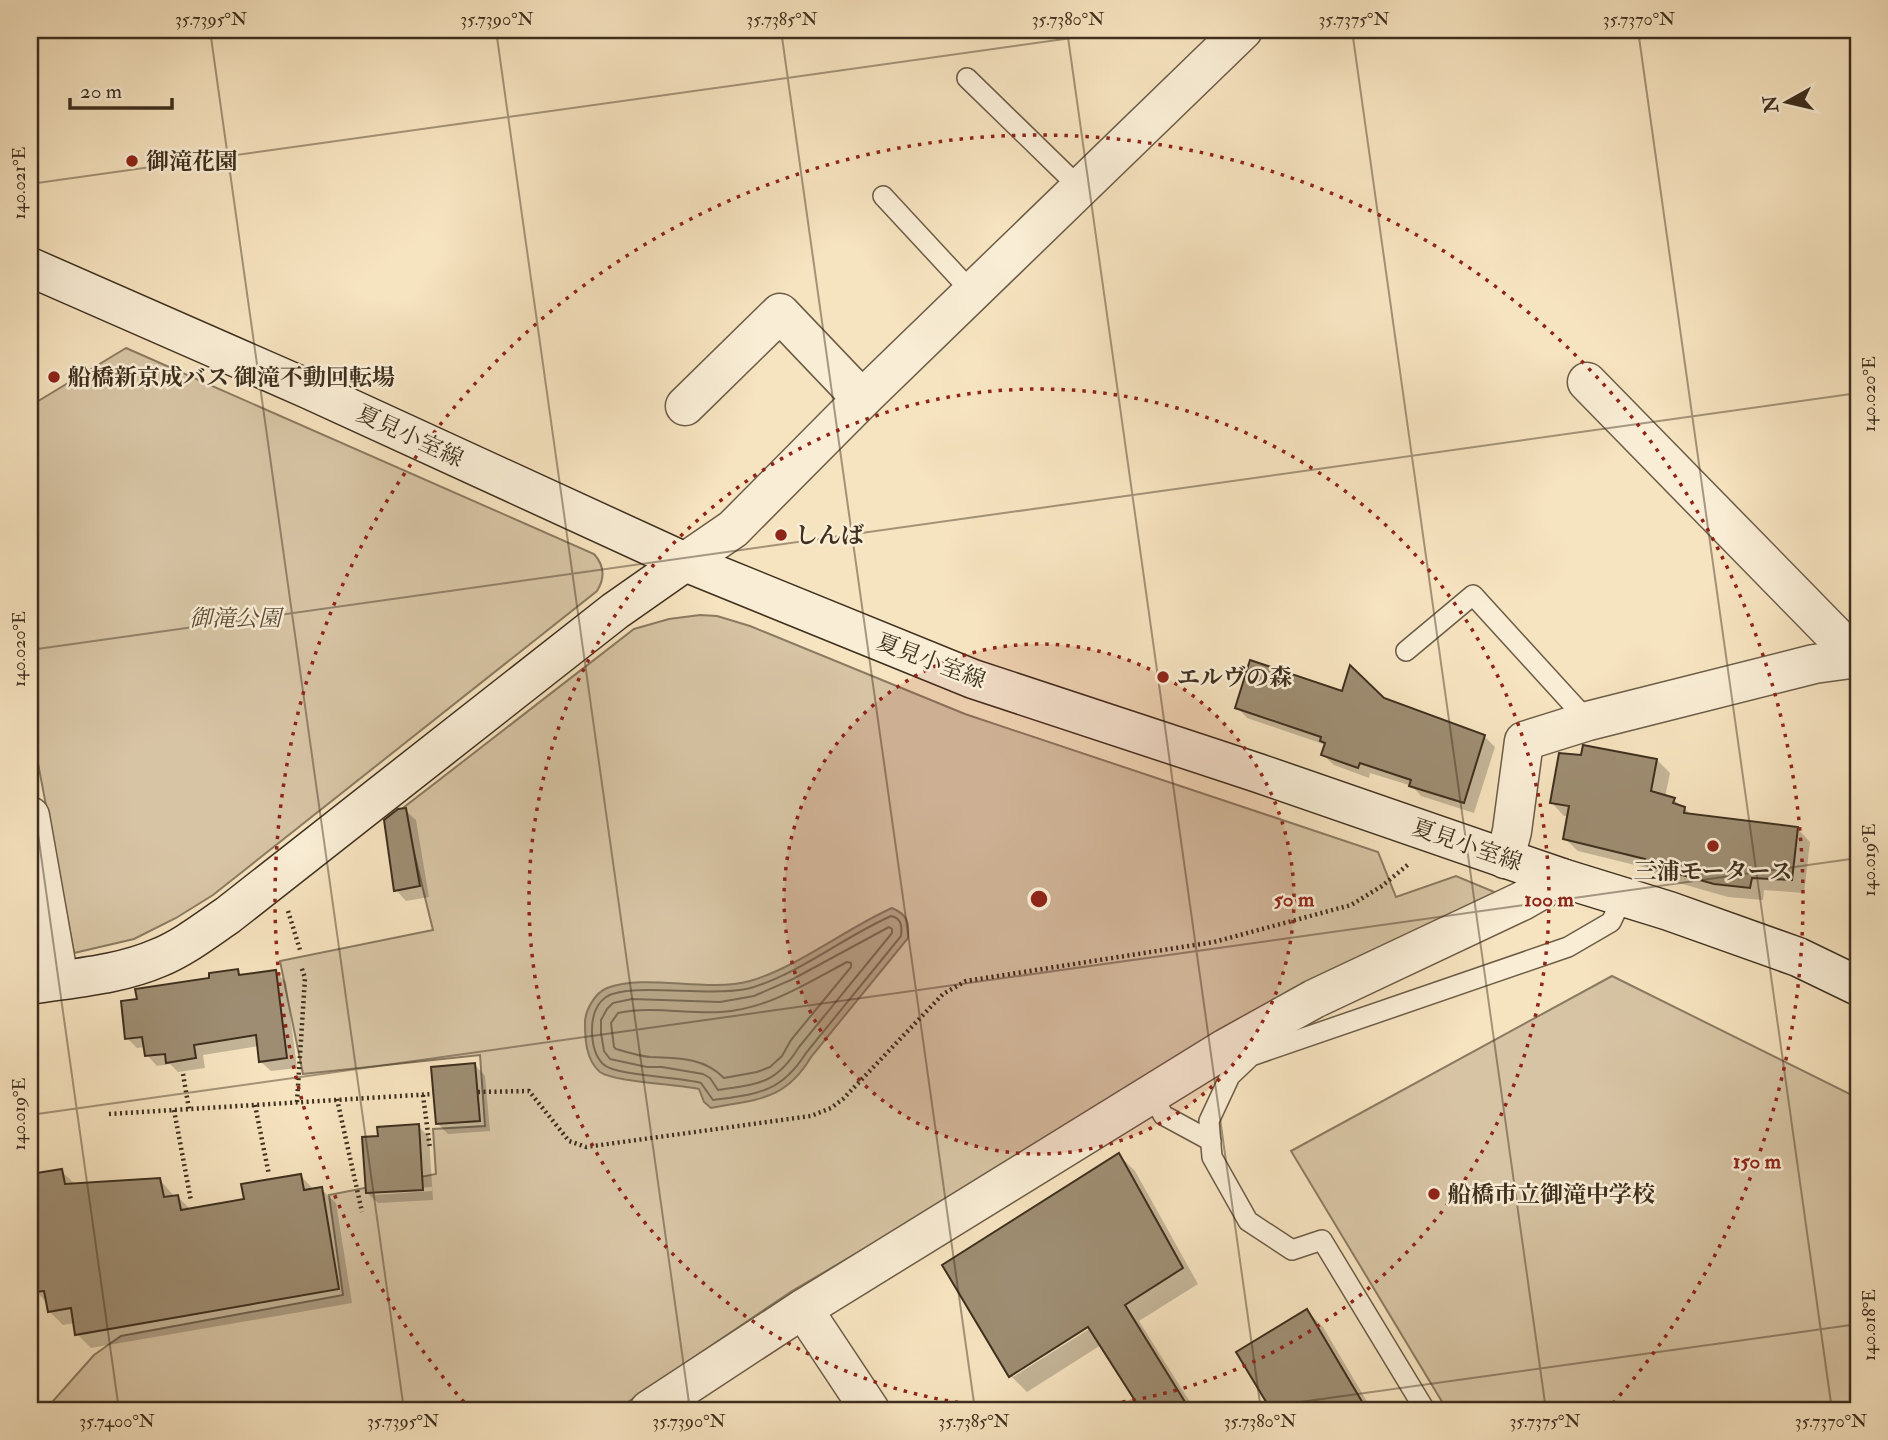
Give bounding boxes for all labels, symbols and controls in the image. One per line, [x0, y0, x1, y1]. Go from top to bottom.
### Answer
text: 35.7395°N [175, 8, 247, 31]
text: 35.7390°N [460, 8, 534, 31]
text: 35.7385°N [746, 8, 818, 31]
text: 35.7380°N [1032, 8, 1104, 31]
text: 35.7375°N [1318, 8, 1390, 31]
text: 35.7370°N [1603, 8, 1675, 31]
scale bar [70, 66, 172, 110]
north arrow [1752, 66, 1822, 136]
text: 20 m [80, 78, 122, 105]
text: N [1758, 93, 1784, 115]
text: 140.021°E [8, 147, 31, 219]
place label: 御滝花園 [146, 147, 238, 176]
marker: 御滝花園 [124, 153, 140, 169]
text: 140.020°E [1858, 356, 1881, 432]
place label: 船橋新京成バス 御滝不動回転場 [68, 363, 395, 392]
marker: 船橋新京成バス 御滝不動回転場 [46, 369, 62, 385]
street label: 夏見小室線 [352, 399, 468, 473]
place label: しんば [795, 521, 864, 550]
marker: しんば [773, 527, 789, 543]
park label: 御滝公園 [189, 604, 285, 633]
text: 140.020°E [8, 611, 31, 687]
street label: 夏見小室線 [872, 627, 990, 695]
place label: エルヴの森 [1177, 663, 1292, 692]
marker: エルヴの森 [1155, 669, 1171, 685]
street label: 夏見小室線 [1408, 813, 1526, 877]
text: 140.019°E [1858, 824, 1881, 896]
marker: 三浦モータース [1705, 838, 1721, 854]
place label: 三浦モータース [1634, 857, 1792, 886]
text: 50 m [1274, 886, 1315, 913]
text: 100 m [1524, 886, 1575, 913]
centre of rings [1027, 887, 1051, 911]
text: 140.019°E [8, 1078, 31, 1150]
text: 150 m [1733, 1148, 1782, 1175]
place label: 船橋市立御滝中学校 [1448, 1180, 1655, 1209]
marker: 船橋市立御滝中学校 [1426, 1186, 1442, 1202]
text: 140.018°E [1858, 1289, 1881, 1361]
text: 35.7400°N [79, 1410, 155, 1433]
text: 35.7395°N [367, 1410, 439, 1433]
text: 35.7390°N [652, 1410, 726, 1433]
text: 35.7385°N [938, 1410, 1010, 1433]
text: 35.7380°N [1224, 1410, 1296, 1433]
text: 35.7375°N [1509, 1410, 1581, 1433]
text: 35.7370°N [1795, 1410, 1867, 1433]

